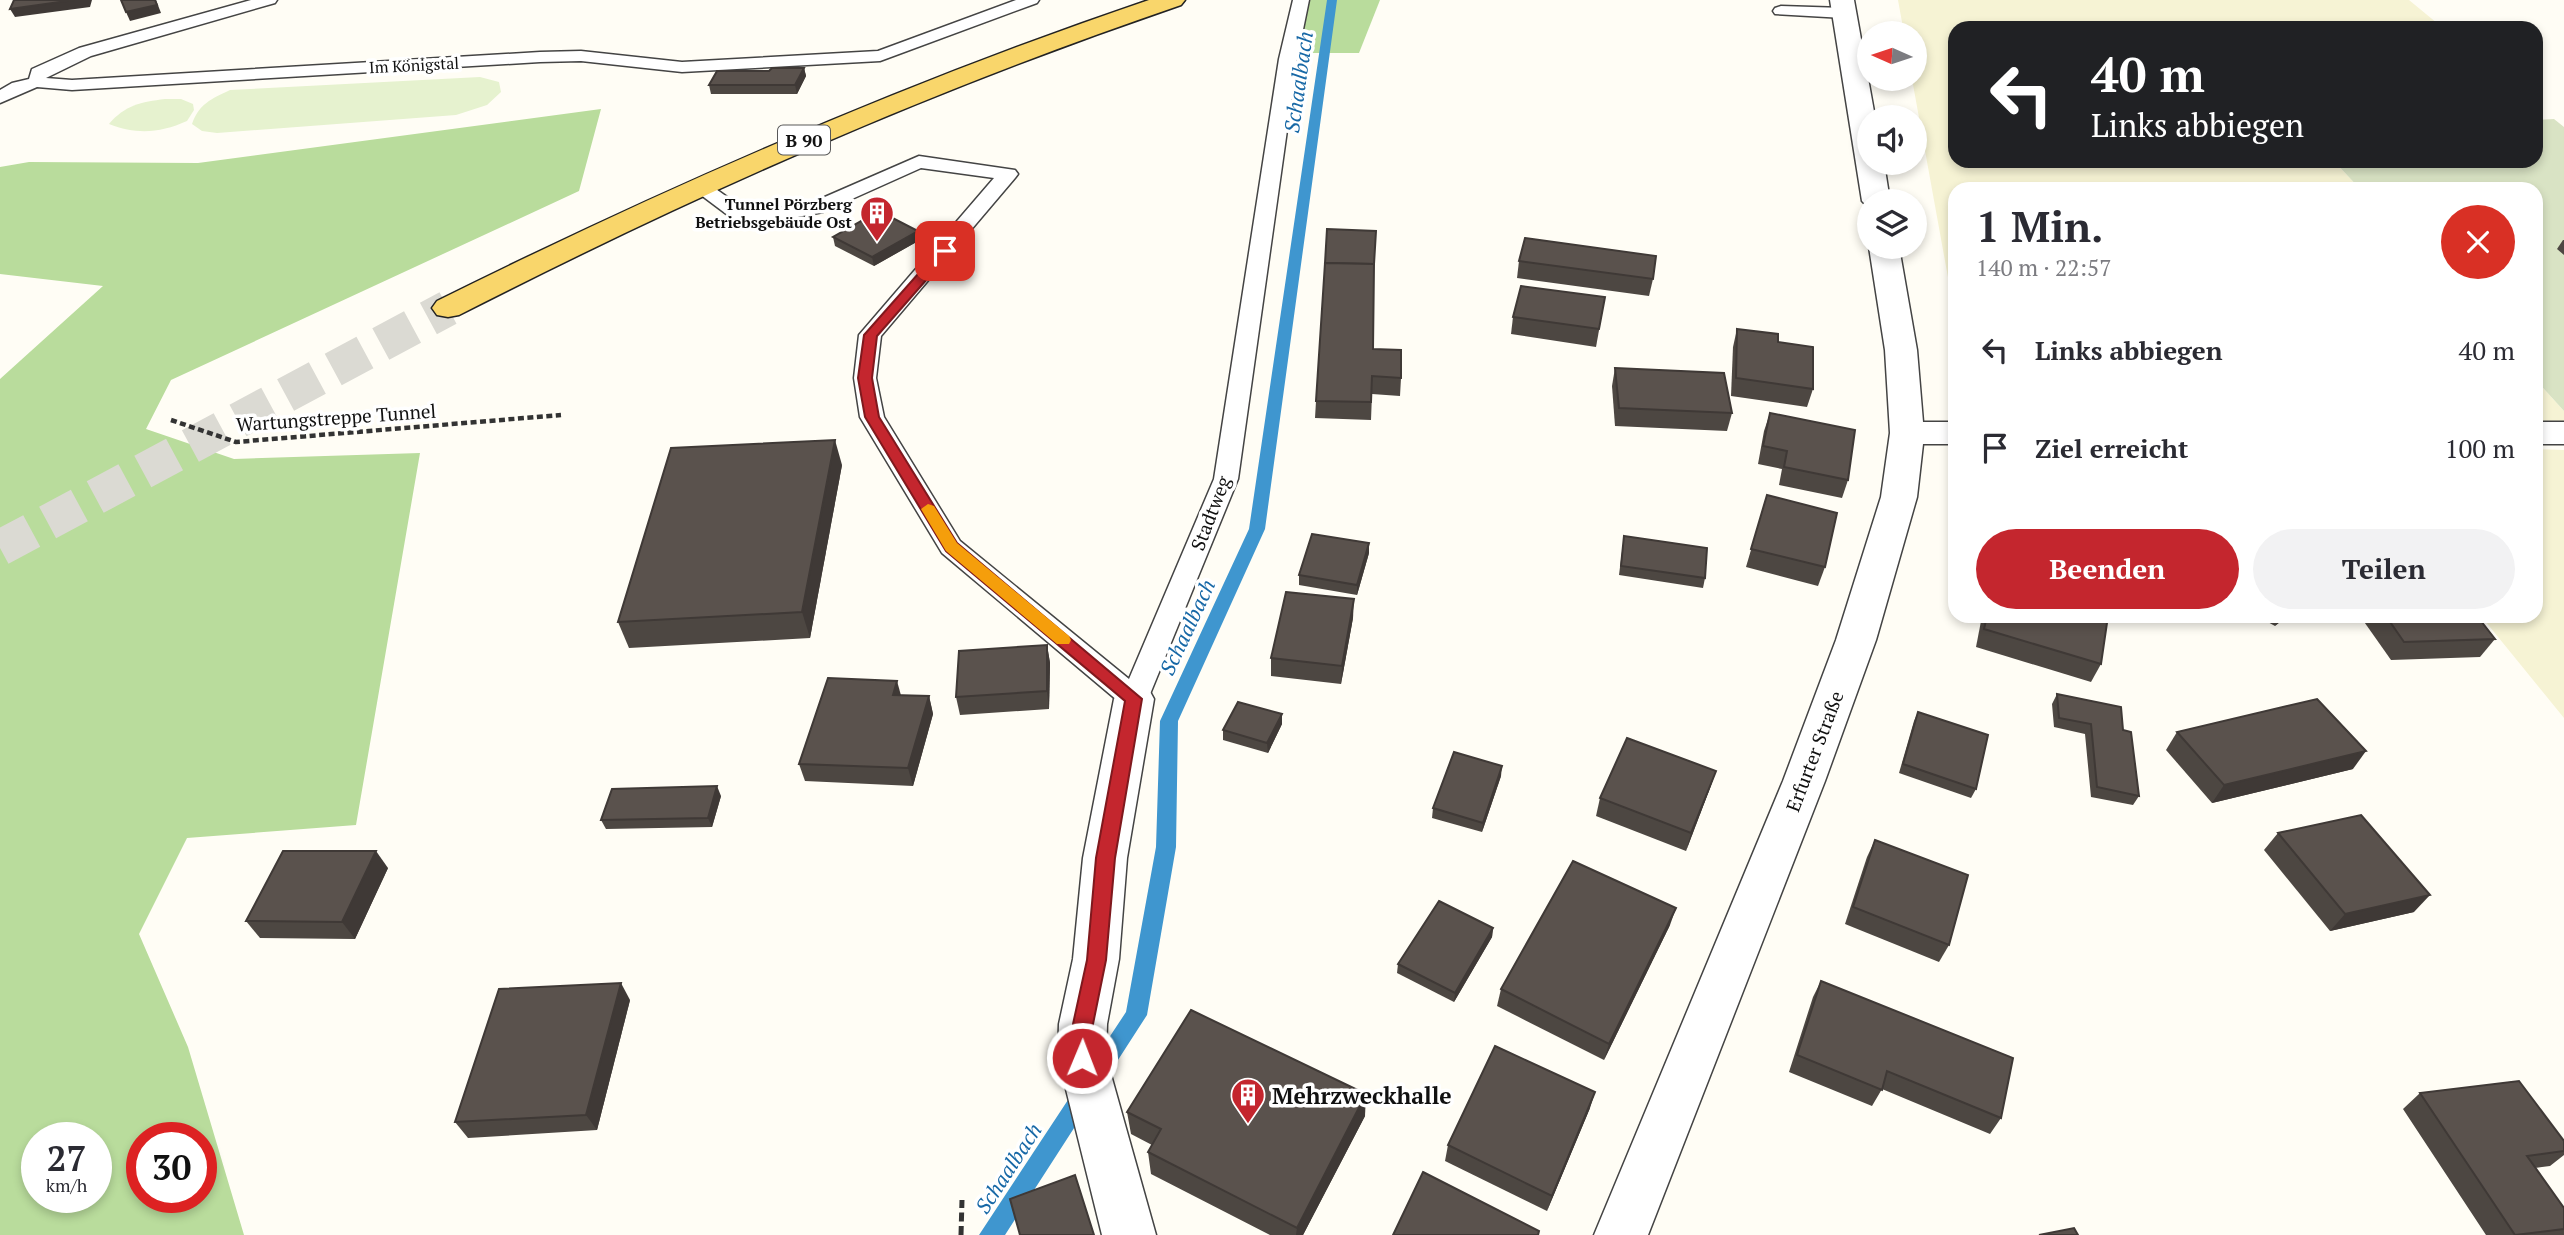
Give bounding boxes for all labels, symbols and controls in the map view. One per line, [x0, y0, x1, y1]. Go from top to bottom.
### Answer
north arrow [1857, 21, 1927, 91]
map controls [1857, 21, 1927, 259]
water label: Schaalbach [1277, 29, 1319, 135]
text: 40 m [2091, 41, 2205, 106]
icon: left [1976, 49, 2067, 140]
street label: Im Königstal [368, 52, 460, 78]
text: Links abbiegen [2091, 104, 2304, 146]
button: sound [1857, 105, 1927, 175]
road number: B 90 [778, 125, 830, 154]
button: layers [1857, 189, 1927, 259]
place label: Tunnel Pörzberg Betriebsgebäude Ost [695, 193, 853, 233]
building icon: Tunnel Pörzberg Betriebsgebäude Ost [858, 194, 896, 243]
text: 1 Min. [1976, 198, 2104, 254]
button: close [2441, 205, 2515, 279]
pin [915, 221, 975, 281]
icon: arrive [926, 232, 964, 270]
text: 140 m · 22:57 [1976, 252, 2111, 283]
icon: left [1976, 331, 2014, 369]
text: Links abbiegen [2035, 333, 2223, 367]
text: 40 m [2459, 333, 2515, 367]
street label: Wartungstreppe Tunnel [235, 398, 437, 436]
icon: arrive [1976, 429, 2014, 467]
text: Ziel erreicht [2035, 431, 2188, 465]
text: 100 m [2445, 431, 2515, 465]
street label: Stadtweg [1184, 471, 1236, 554]
button: Beenden [1976, 529, 2239, 609]
button: Teilen [2253, 529, 2515, 609]
water label: Schaalbach [1153, 575, 1221, 679]
street label: Erfurter Straße [1780, 687, 1848, 815]
position arrow [1045, 1021, 1119, 1095]
building icon: Mehrzweckhalle [1229, 1076, 1267, 1125]
place label: Mehrzweckhalle [1272, 1080, 1452, 1111]
water label: Schaalbach [968, 1117, 1048, 1219]
speed limit sign: 30 [126, 1122, 217, 1213]
text: 27 [47, 1135, 86, 1181]
text: km/h [46, 1173, 87, 1197]

